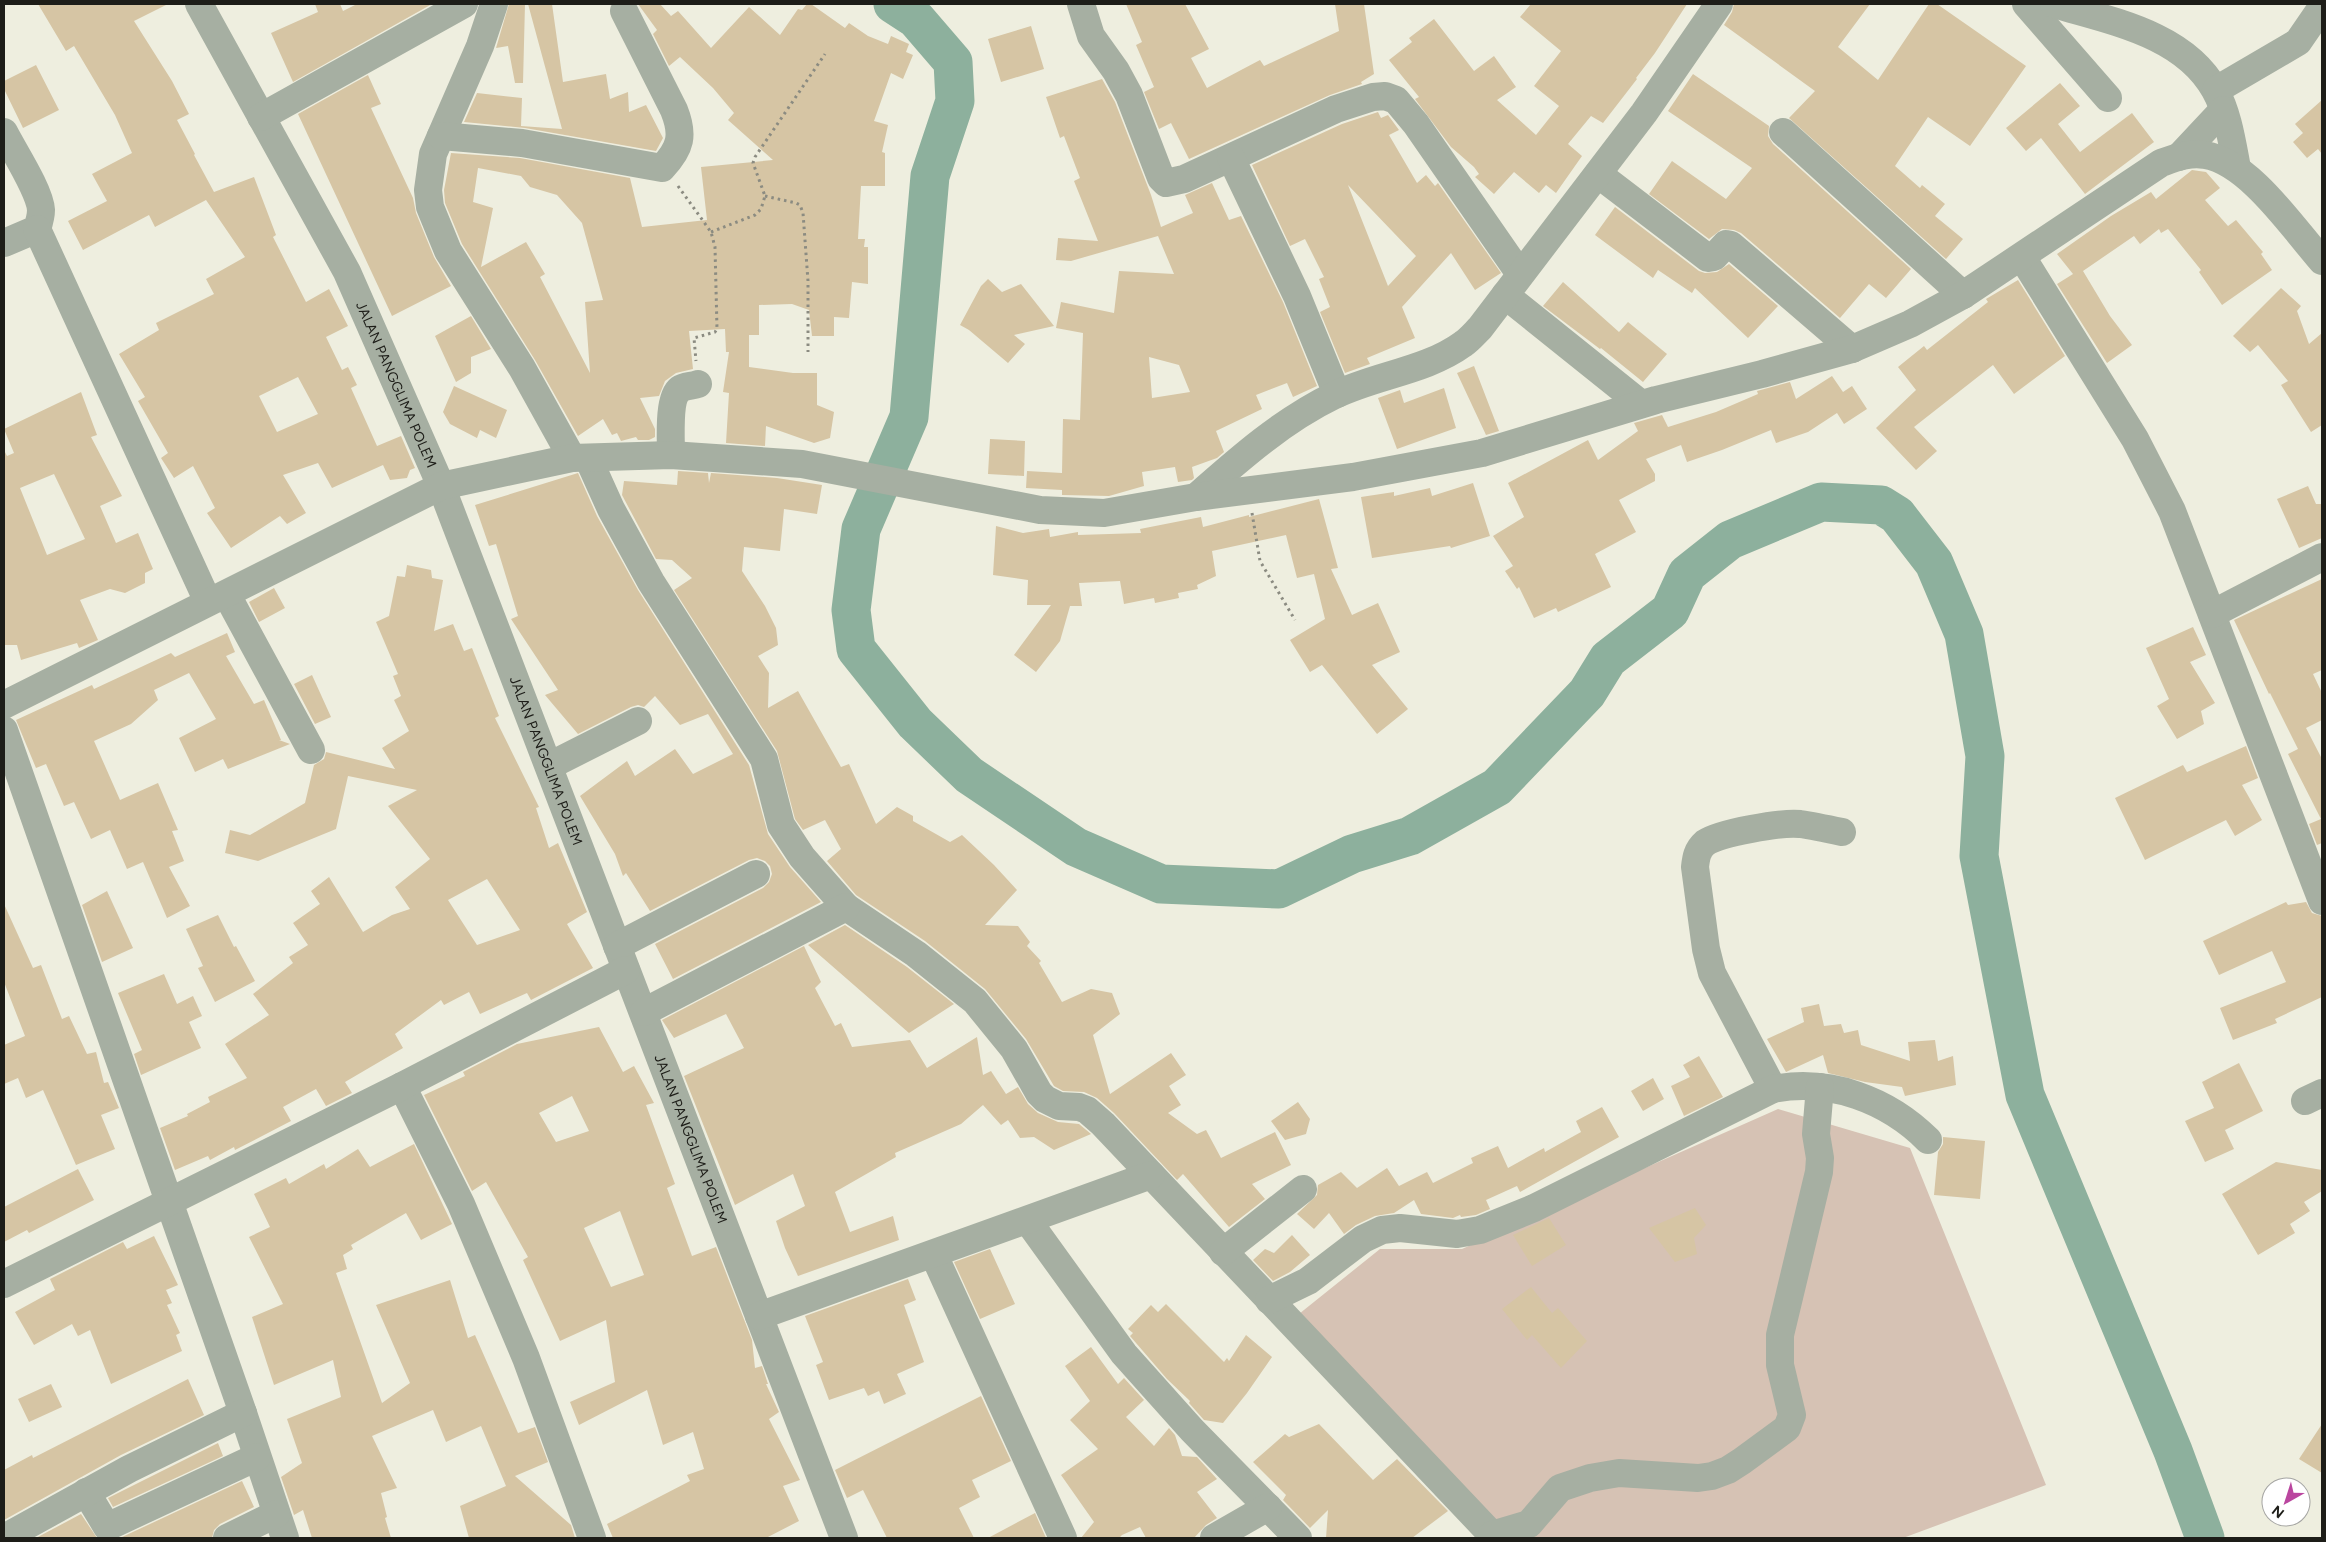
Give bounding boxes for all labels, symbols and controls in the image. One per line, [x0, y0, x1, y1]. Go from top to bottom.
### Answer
street label: JALAN PANGGLIMA POLEM [352, 299, 440, 470]
street label: JALAN PANGGLIMA POLEM [506, 674, 586, 848]
street label: JALAN PANGGLIMA POLEM [651, 1052, 731, 1226]
north arrow [2261, 1477, 2311, 1527]
text: N [2269, 1502, 2288, 1522]

